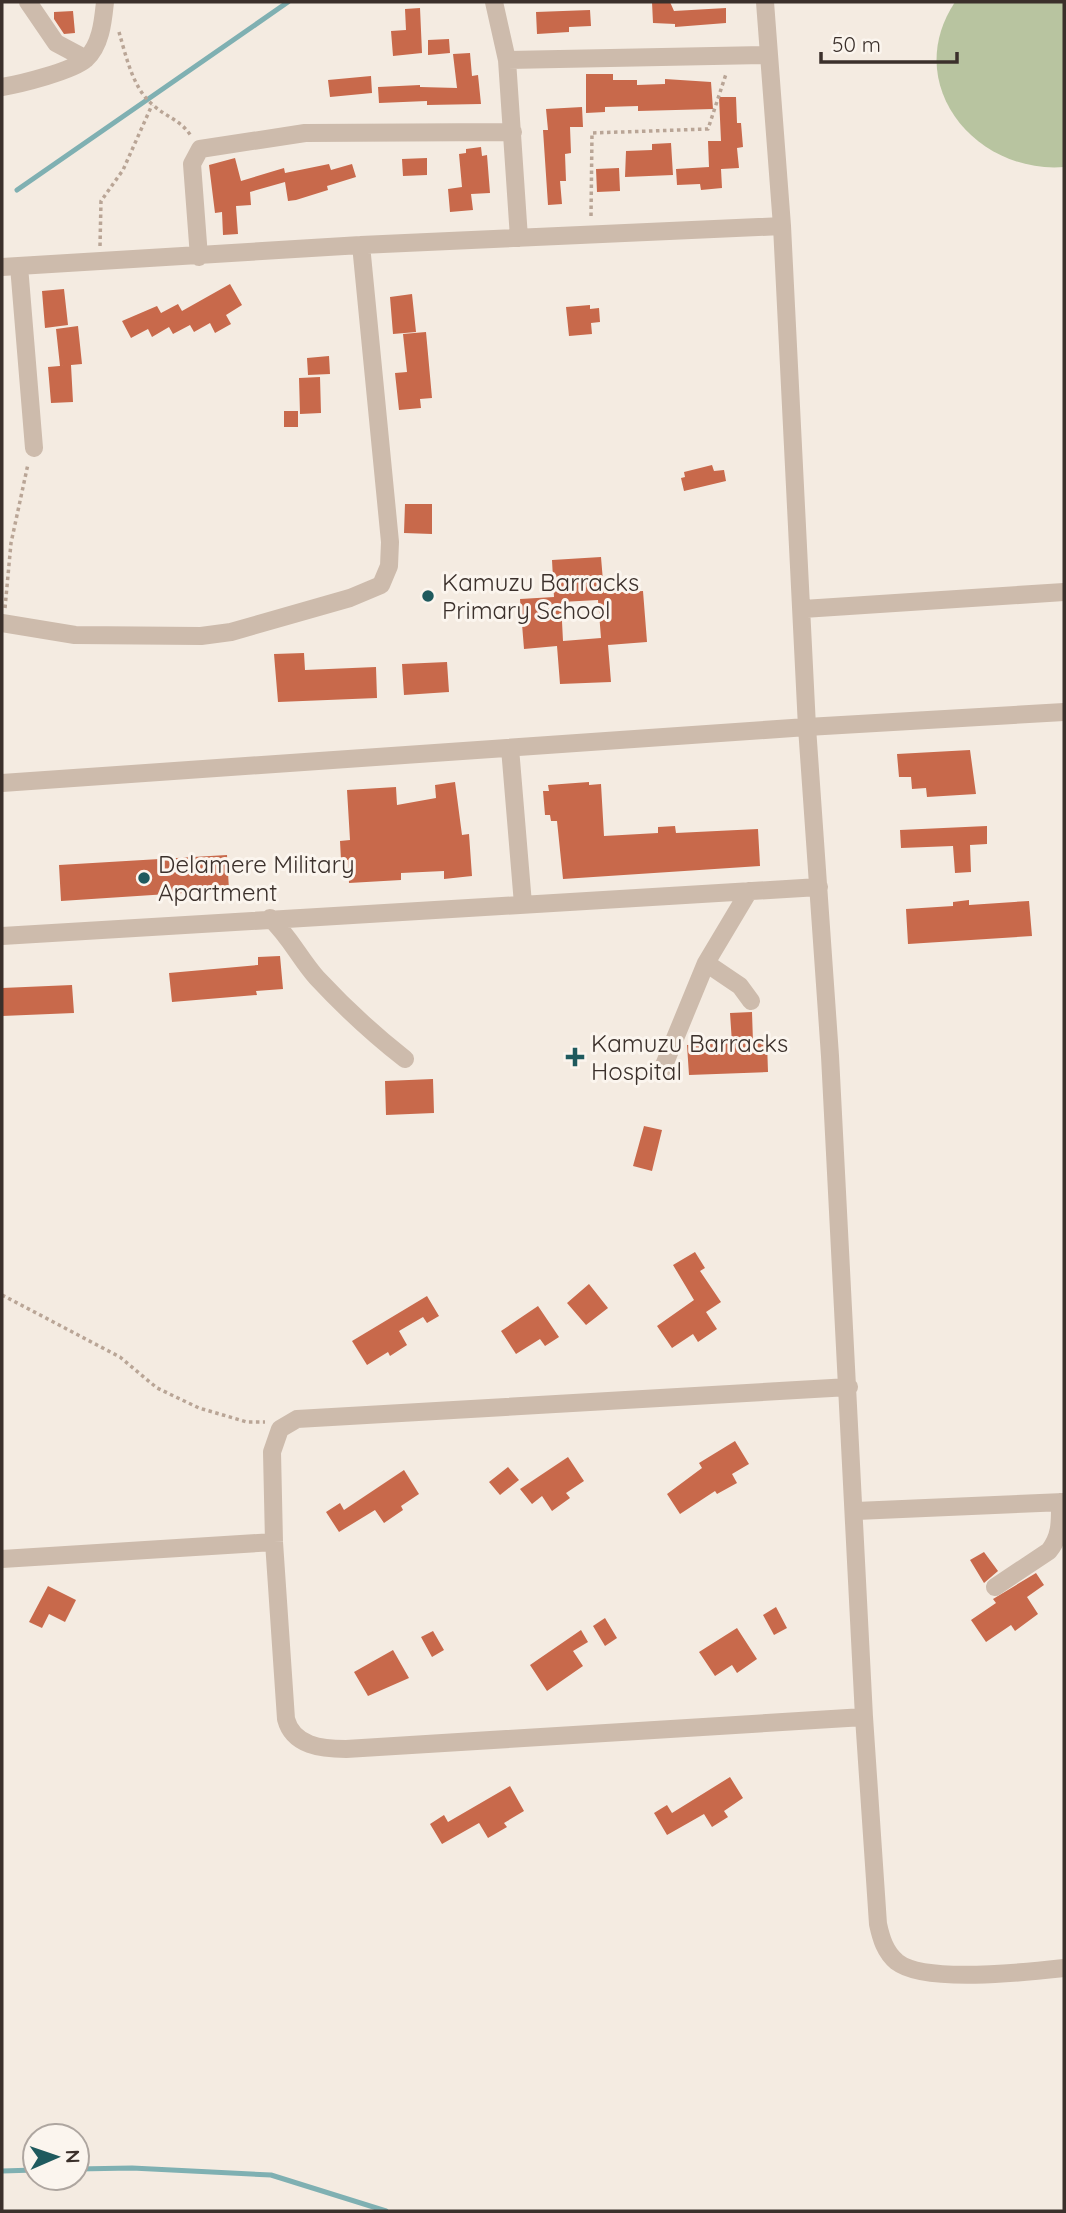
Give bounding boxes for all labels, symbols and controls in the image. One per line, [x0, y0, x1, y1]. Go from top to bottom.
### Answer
scale bar [821, 21, 958, 65]
text: 50 m [832, 31, 881, 57]
place label: Kamuzu Barracks Primary School [442, 567, 639, 625]
marker: Kamuzu Barracks Primary School [420, 588, 436, 604]
place label: Delamere Military Apartment [158, 849, 355, 907]
marker: Delamere Military Apartment [136, 870, 152, 886]
place label: Kamuzu Barracks Hospital [591, 1028, 788, 1086]
marker: Kamuzu Barracks Hospital [565, 1047, 585, 1067]
north arrow [21, 2122, 91, 2192]
text: N [61, 2149, 85, 2164]

